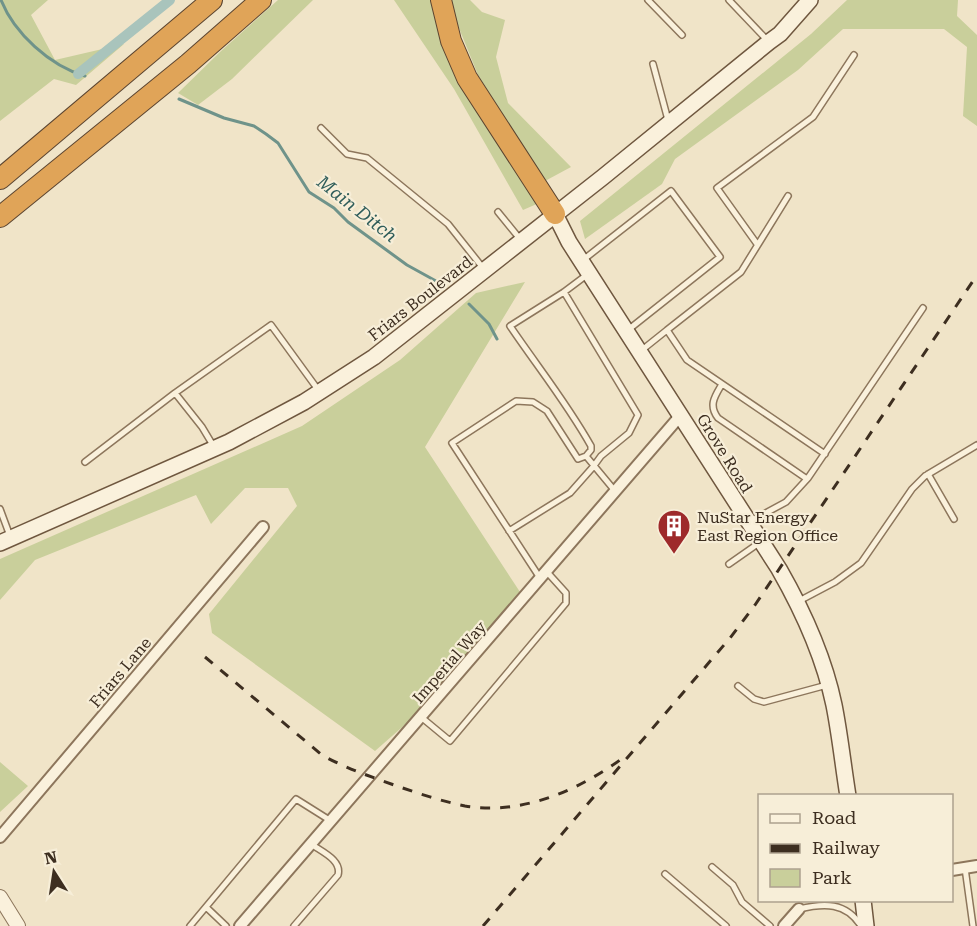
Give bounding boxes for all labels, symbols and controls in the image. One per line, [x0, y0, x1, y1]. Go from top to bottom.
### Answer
water label: Main Ditch [312, 170, 401, 246]
street label: Friars Boulevard [365, 252, 476, 345]
street label: Grove Road [693, 410, 756, 496]
building icon: NuStar Energy East Region Office [656, 508, 692, 555]
place label: NuStar Energy East Region Office [697, 508, 838, 545]
street label: Imperial Way [409, 617, 491, 707]
street label: Friars Lane [86, 633, 155, 711]
legend [758, 794, 953, 902]
text: Road [812, 807, 857, 828]
text: Railway [812, 837, 880, 858]
north arrow [24, 842, 84, 902]
text: N [43, 847, 59, 868]
text: Park [812, 867, 852, 888]

